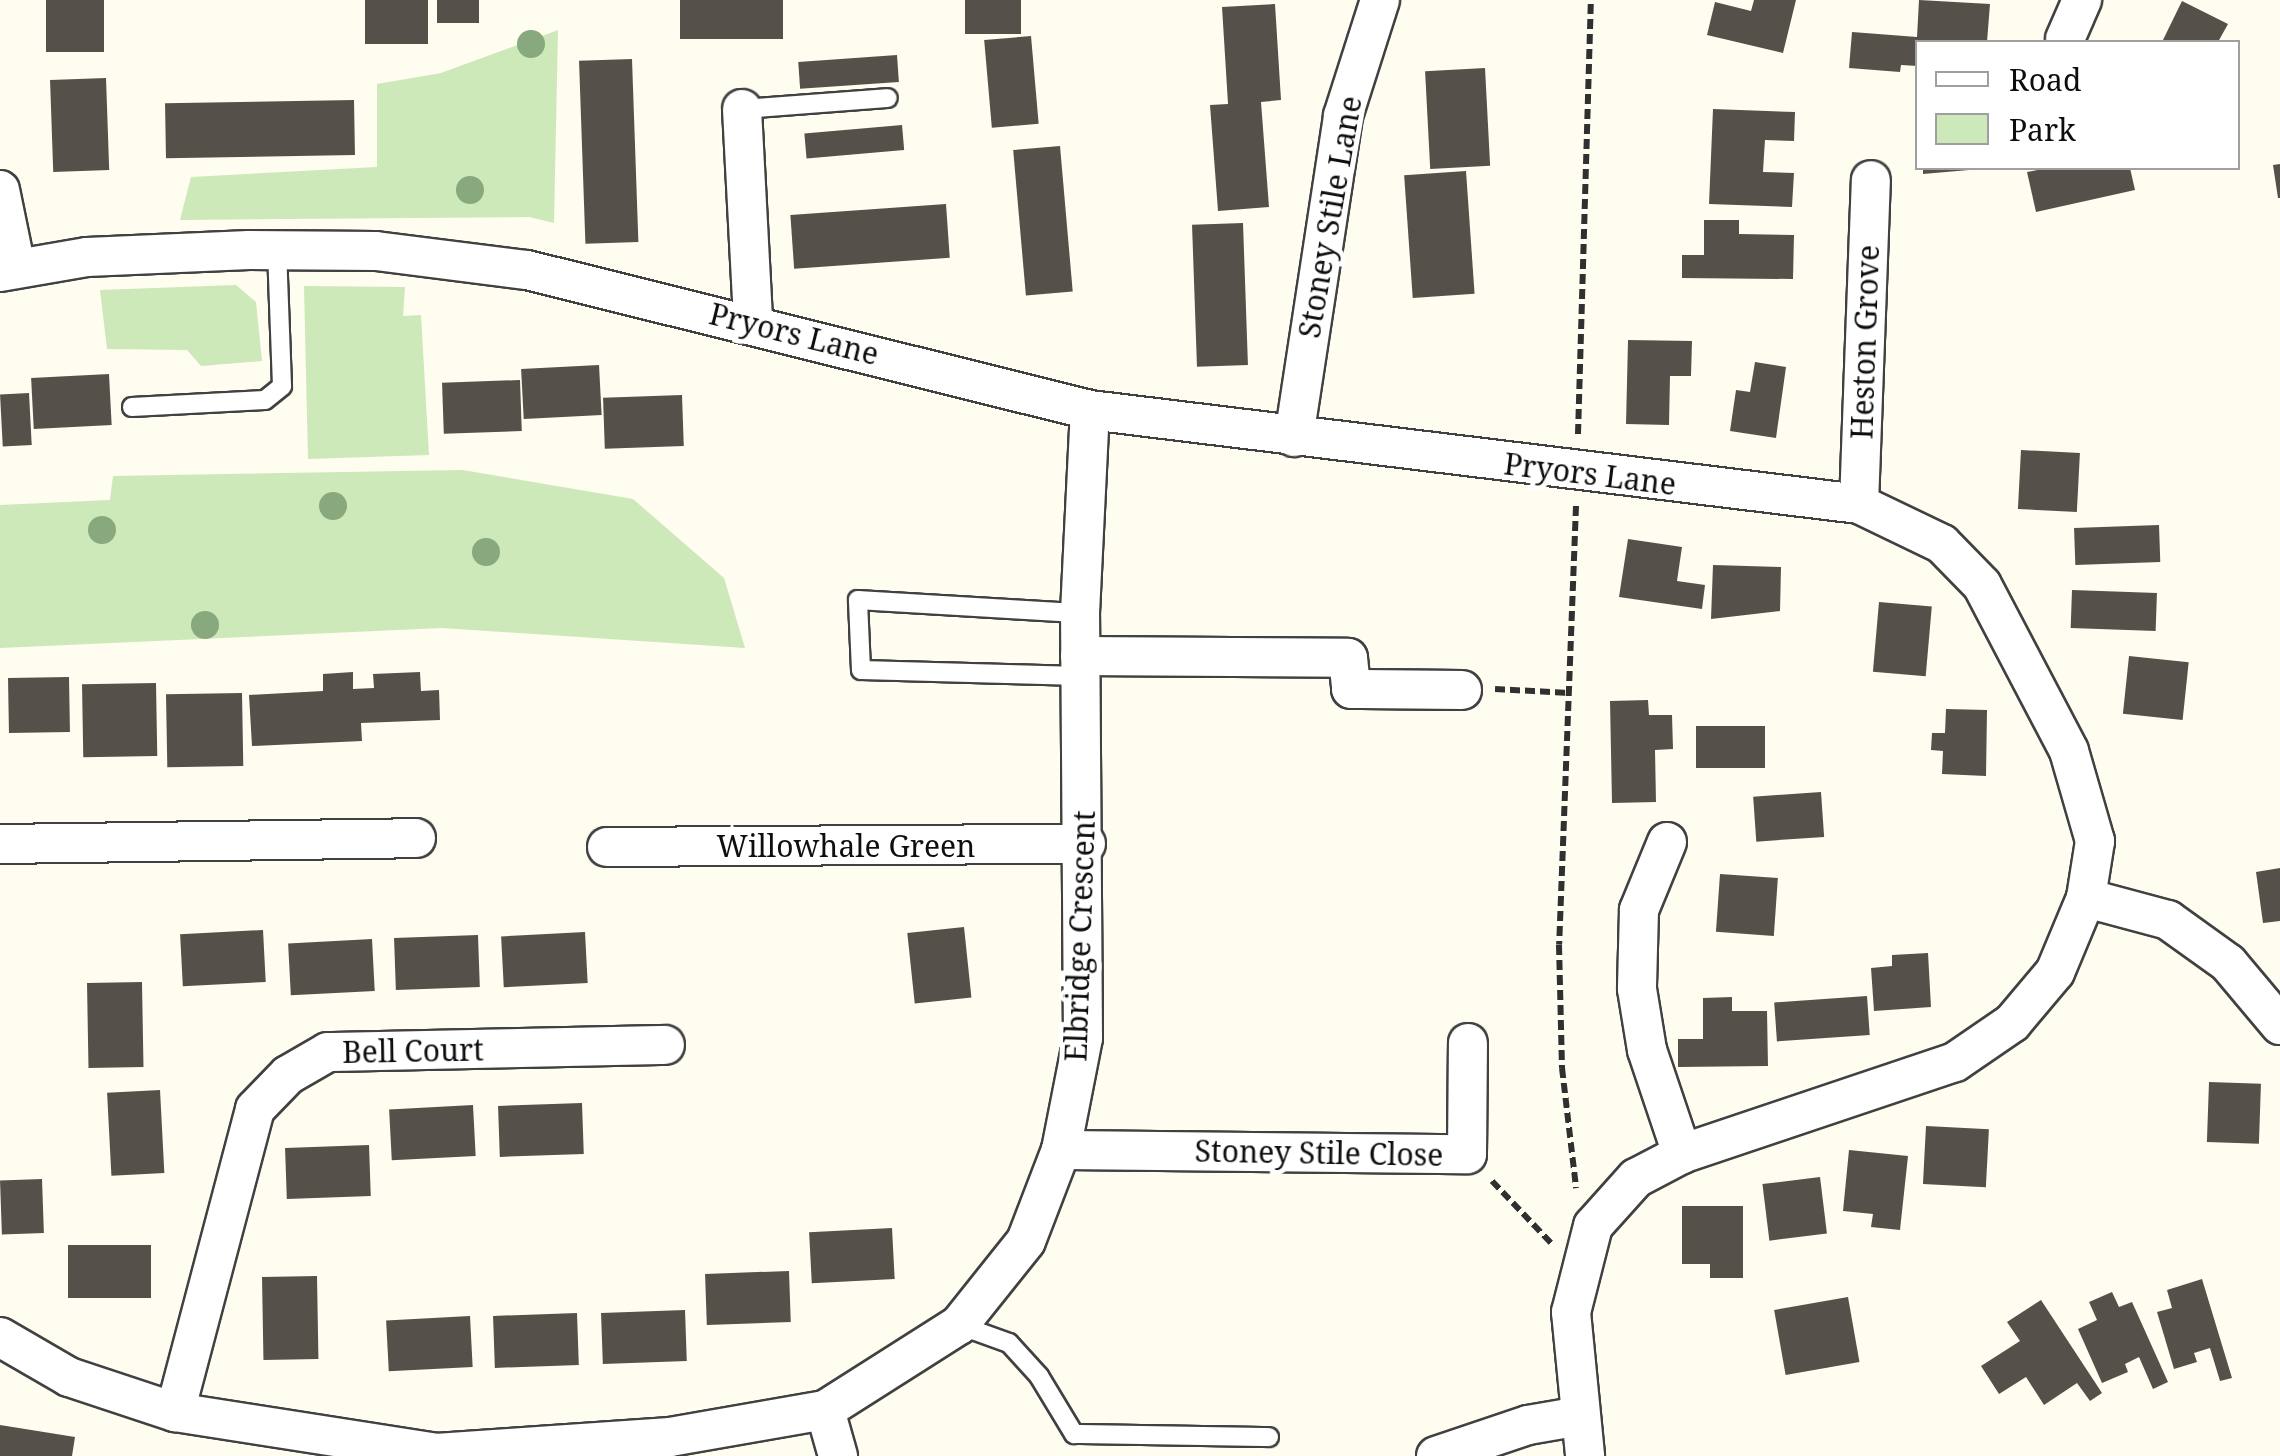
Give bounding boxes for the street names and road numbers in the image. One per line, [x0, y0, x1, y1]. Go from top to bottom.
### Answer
street label: Stoney Stile Lane [1291, 93, 1369, 341]
street label: Heston Grove [1844, 244, 1886, 440]
street label: Pryors Lane [706, 296, 882, 372]
street label: Pryors Lane [1502, 446, 1678, 502]
street label: Elbridge Crescent [1058, 810, 1102, 1062]
street label: Willowhale Green [717, 828, 975, 864]
street label: Bell Court [342, 1032, 484, 1070]
street label: Stoney Stile Close [1194, 1133, 1444, 1173]

